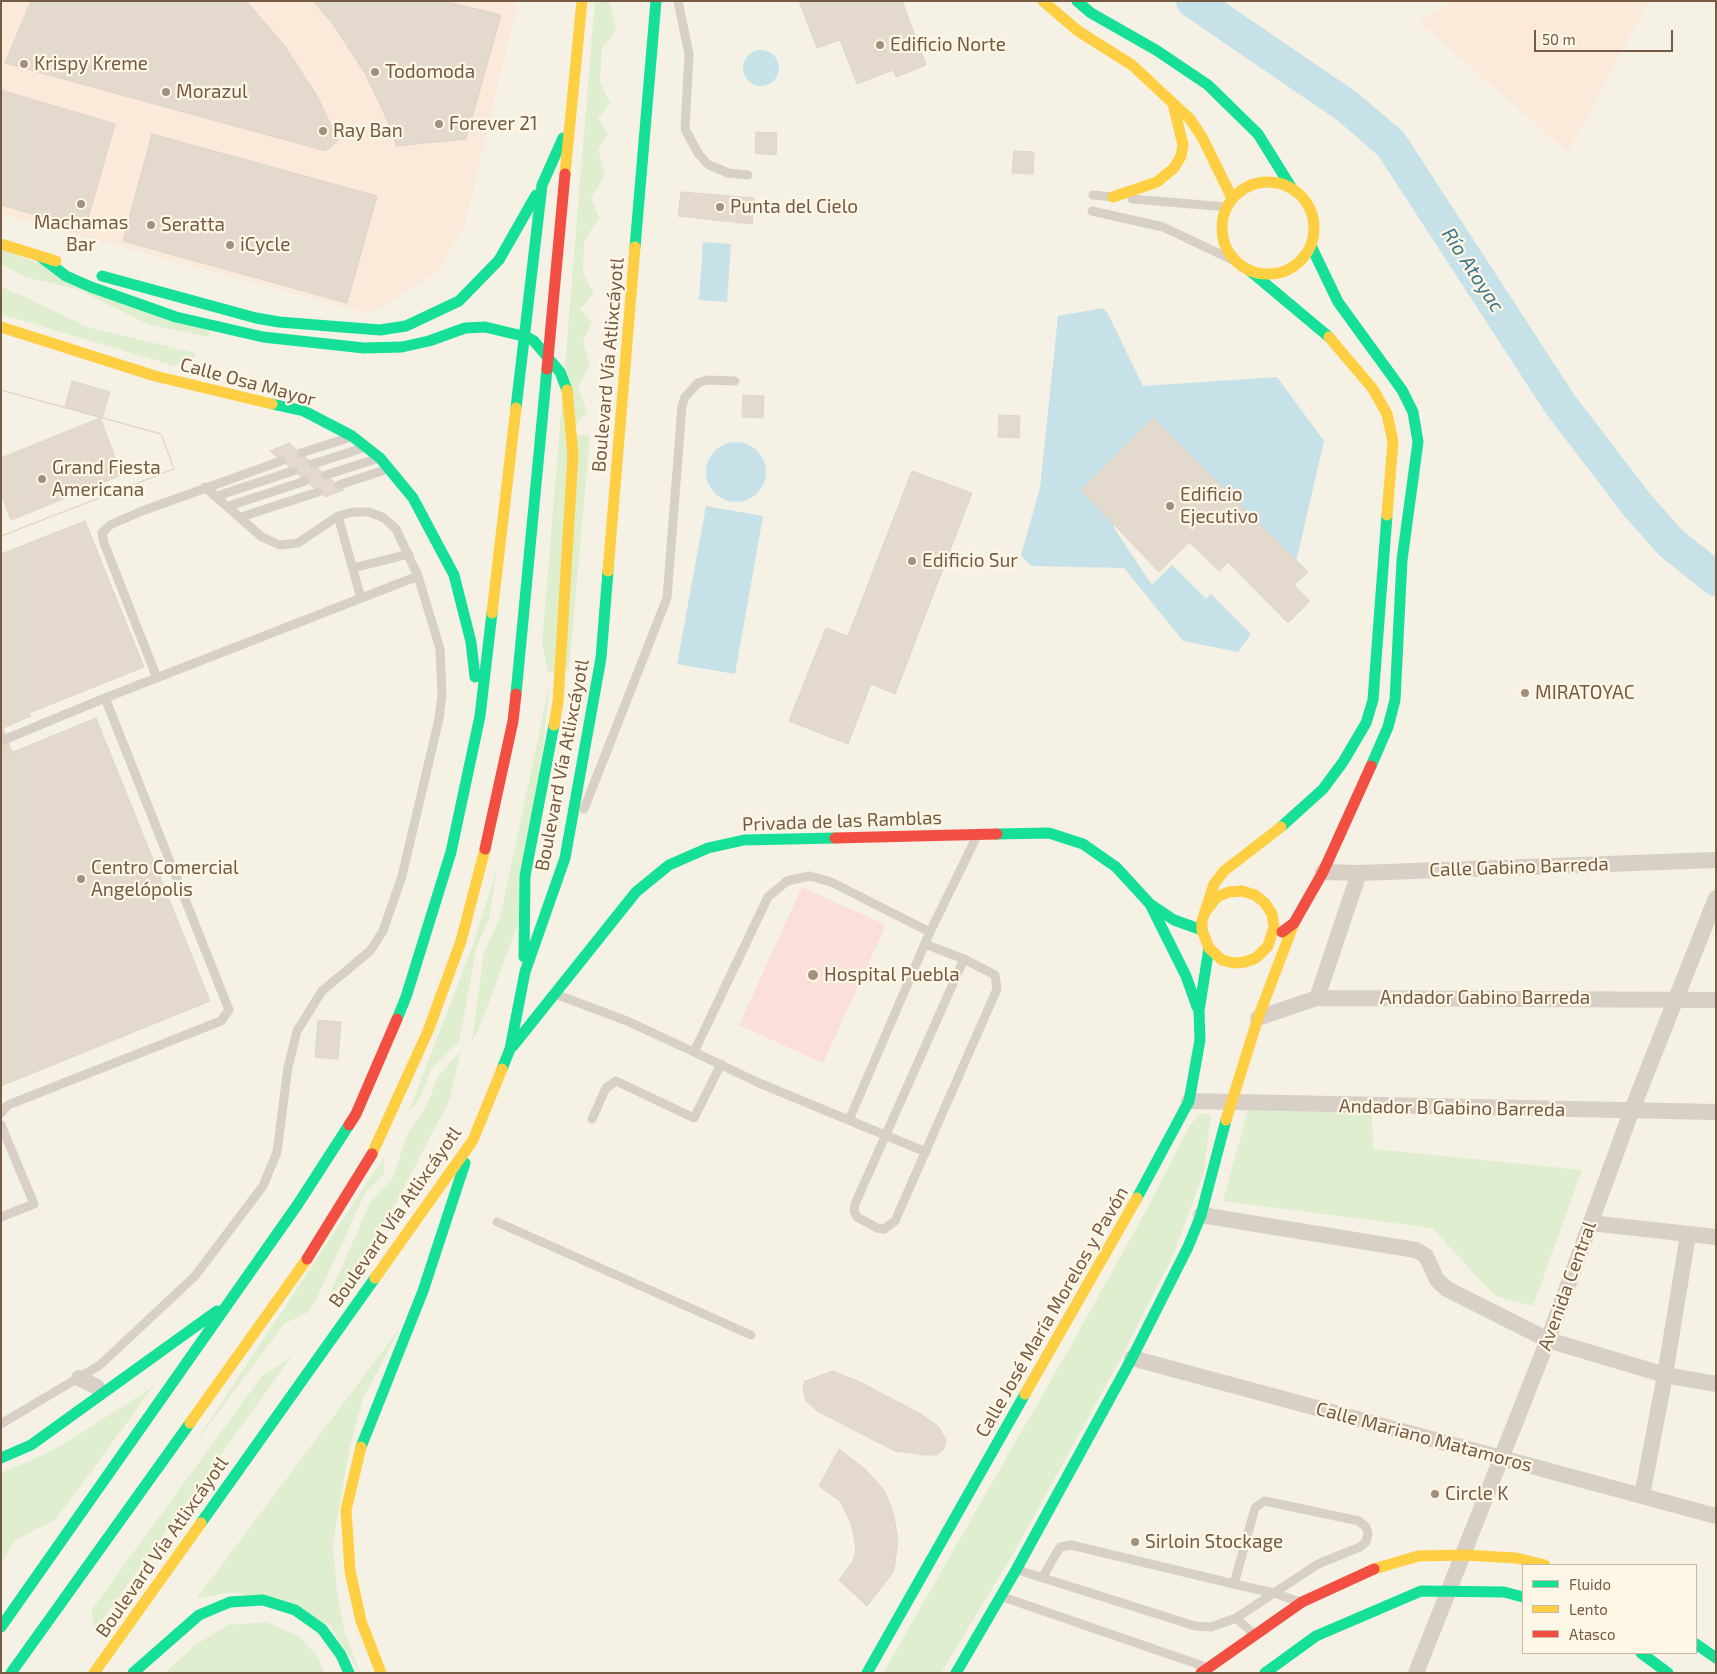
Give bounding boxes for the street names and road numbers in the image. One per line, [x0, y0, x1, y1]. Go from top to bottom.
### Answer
street label: Boulevard Vía Atlixcáyotl [587, 257, 629, 473]
street label: Calle Osa Mayor [178, 353, 318, 411]
street label: Boulevard Vía Atlixcáyotl [530, 657, 594, 873]
street label: Privada de las Ramblas [742, 806, 942, 836]
street label: Calle Gabino Barreda [1429, 852, 1609, 882]
street label: Andador Gabino Barreda [1380, 987, 1590, 1009]
street label: Andador B Gabino Barreda [1339, 1095, 1565, 1121]
street label: Boulevard Vía Atlixcáyotl [324, 1122, 466, 1312]
street label: Calle José María Morelos y Pavón [971, 1183, 1133, 1441]
street label: Avenida Central [1533, 1218, 1601, 1354]
street label: Calle Mariano Matamoros [1313, 1397, 1535, 1477]
street label: Boulevard Vía Atlixcáyotl [91, 1452, 233, 1642]

